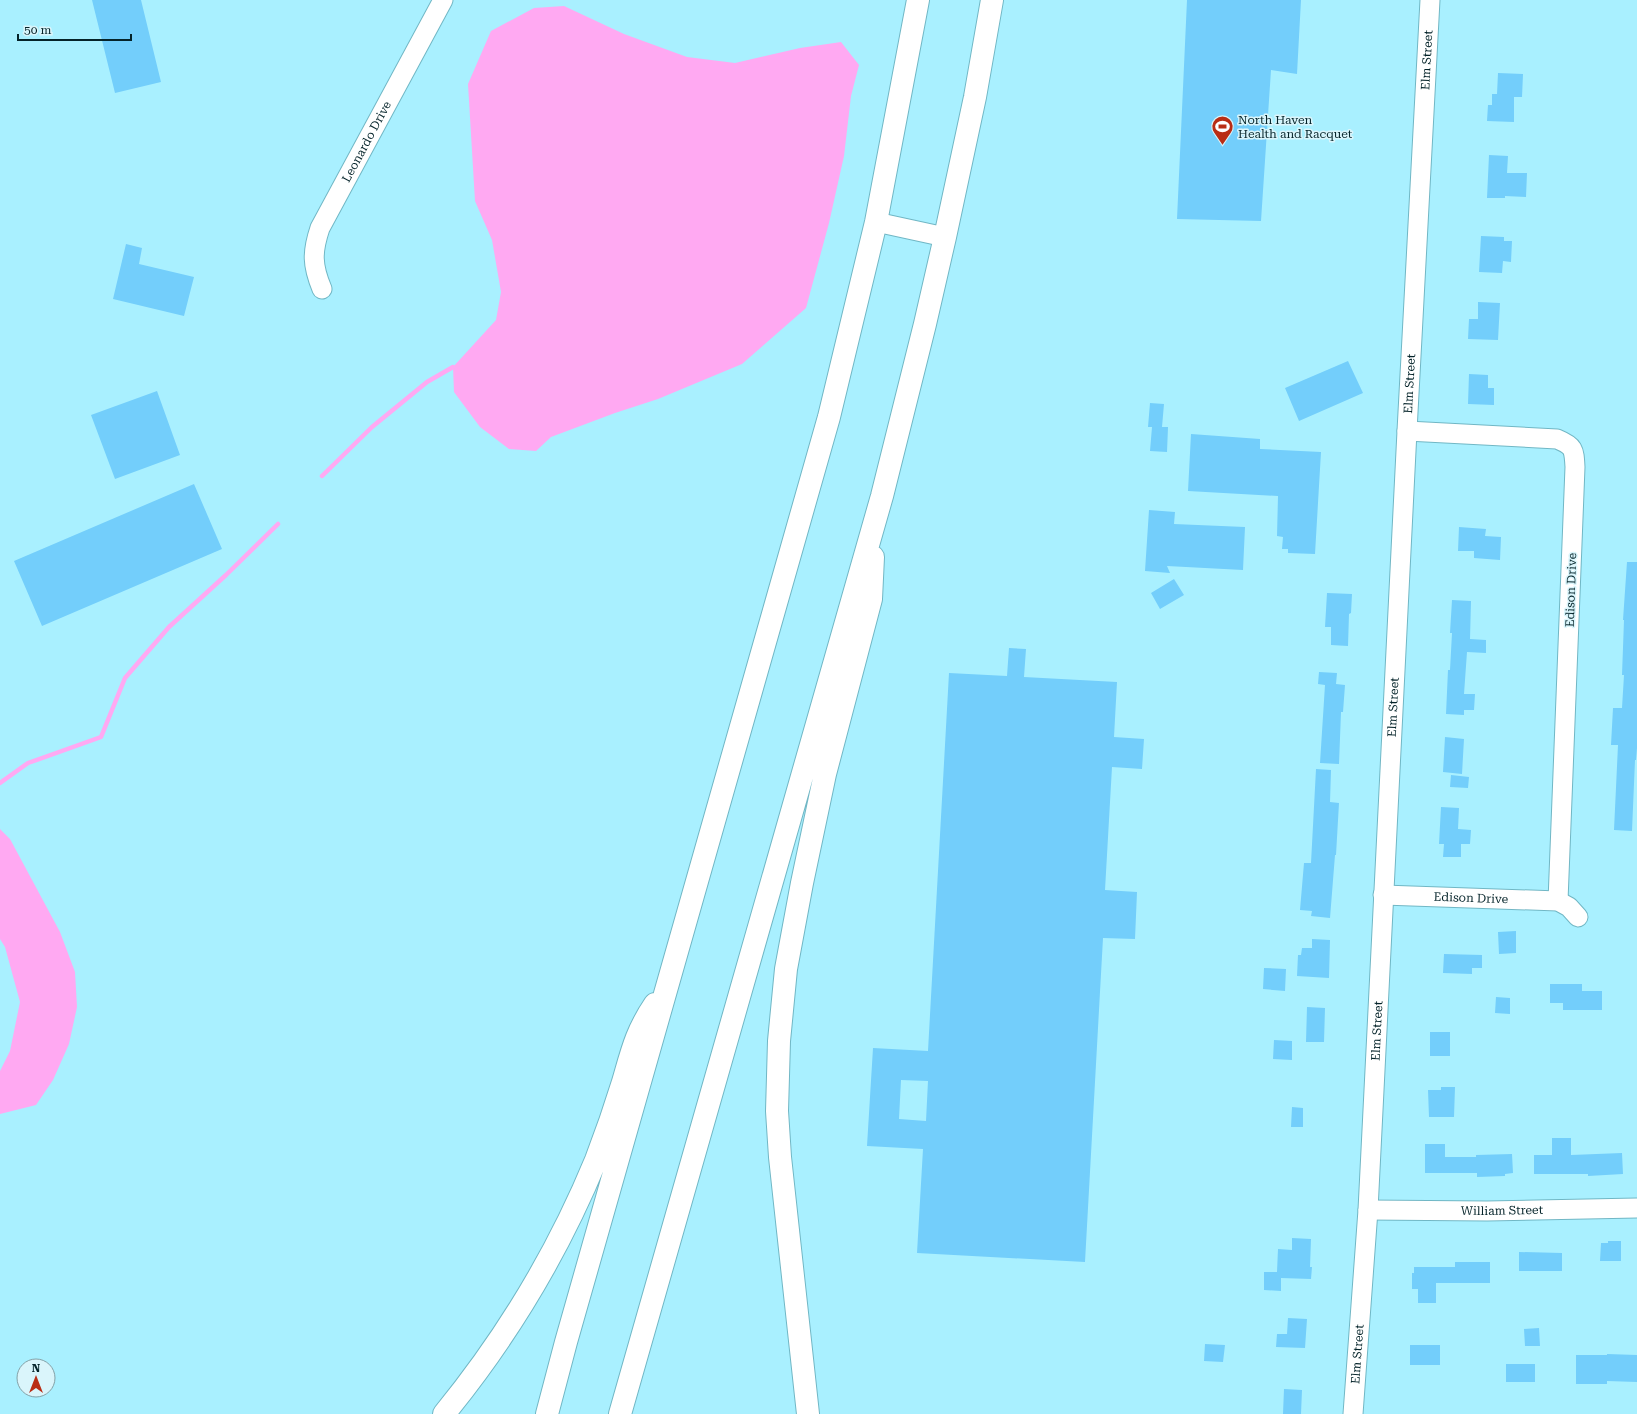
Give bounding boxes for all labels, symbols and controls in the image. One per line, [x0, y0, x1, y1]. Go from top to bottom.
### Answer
scale bar [18, 16, 131, 42]
text: 50 m [24, 23, 51, 37]
street label: Elm Street [1418, 29, 1435, 90]
street label: Leonardo Drive [339, 98, 394, 185]
place label: North Haven Health and Racquet [1238, 113, 1353, 141]
sports icon: North Haven Health and Racquet [1210, 114, 1236, 147]
street label: Elm Street [1401, 353, 1418, 414]
street label: Edison Drive [1563, 552, 1579, 627]
street label: Elm Street [1385, 676, 1402, 737]
street label: Edison Drive [1433, 890, 1509, 906]
street label: Elm Street [1368, 1000, 1385, 1061]
street label: William Street [1461, 1203, 1544, 1218]
street label: Elm Street [1348, 1323, 1367, 1385]
north arrow [16, 1358, 56, 1398]
text: N [32, 1362, 41, 1375]

